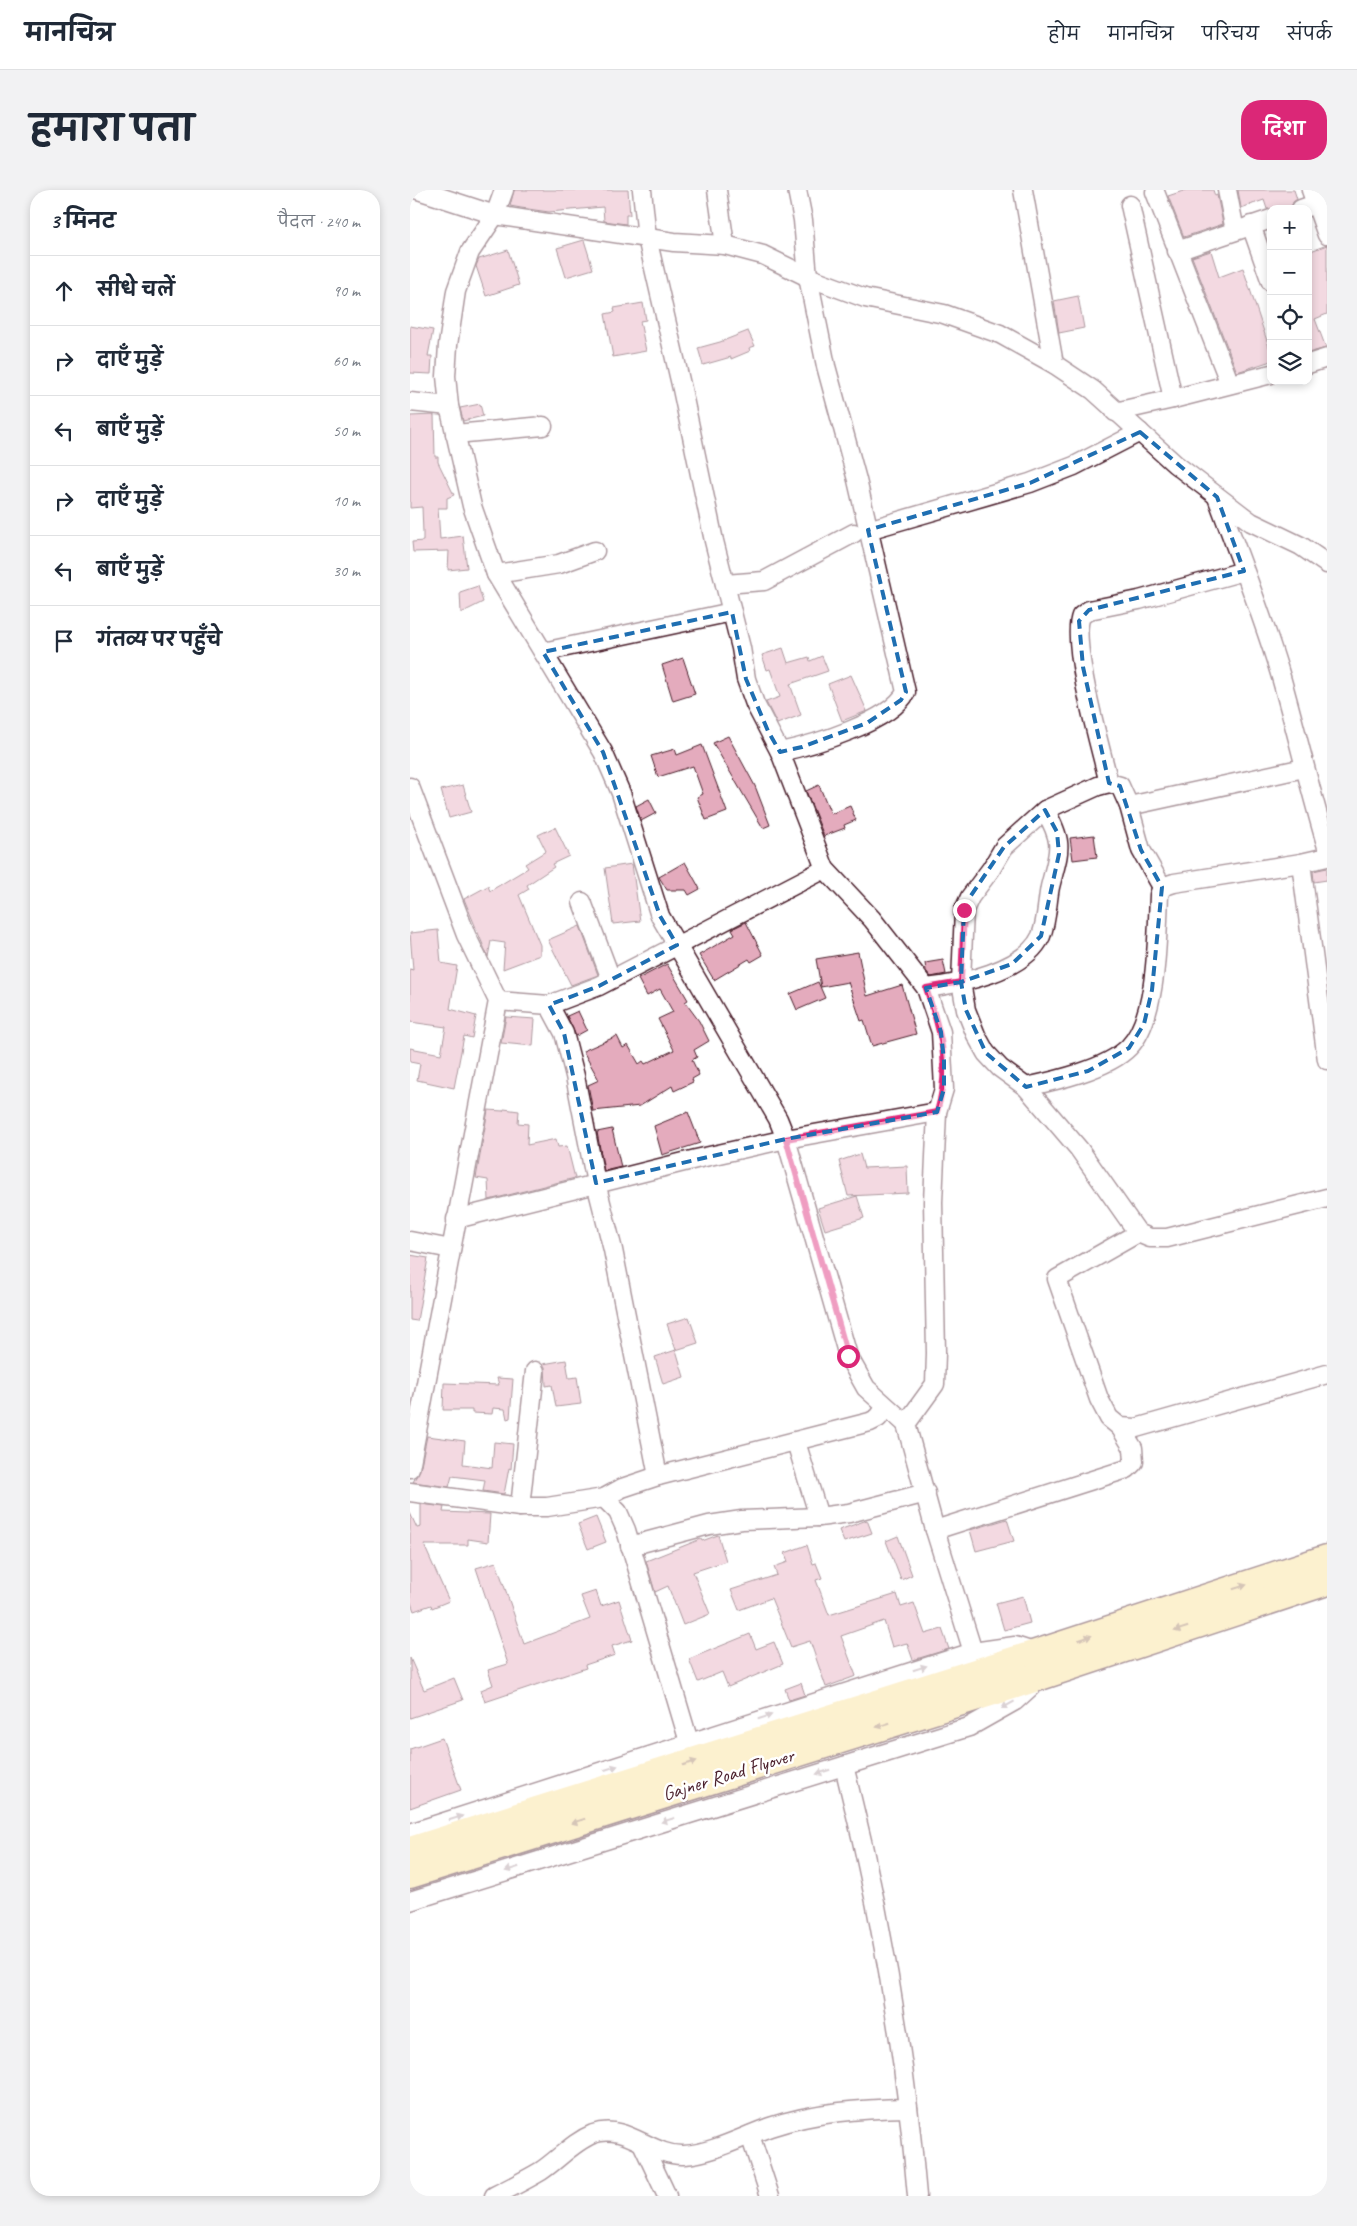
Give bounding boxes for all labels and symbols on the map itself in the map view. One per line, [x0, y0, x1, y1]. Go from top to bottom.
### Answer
route end [953, 899, 976, 922]
route start [837, 1345, 860, 1368]
one-way arrow [1232, 1582, 1247, 1590]
one-way arrow [1173, 1625, 1188, 1633]
one-way arrow [1078, 1633, 1093, 1641]
one-way arrow [913, 1664, 928, 1671]
one-way arrow [1001, 1701, 1015, 1710]
one-way arrow [758, 1713, 773, 1720]
one-way arrow [875, 1722, 890, 1730]
street label: Gajner Road Flyover [659, 1742, 799, 1806]
one-way arrow [683, 1759, 698, 1766]
one-way arrow [604, 1763, 619, 1771]
one-way arrow [815, 1769, 830, 1777]
one-way arrow [449, 1813, 464, 1821]
one-way arrow [660, 1817, 675, 1825]
one-way arrow [570, 1818, 585, 1825]
one-way arrow [505, 1865, 520, 1873]

